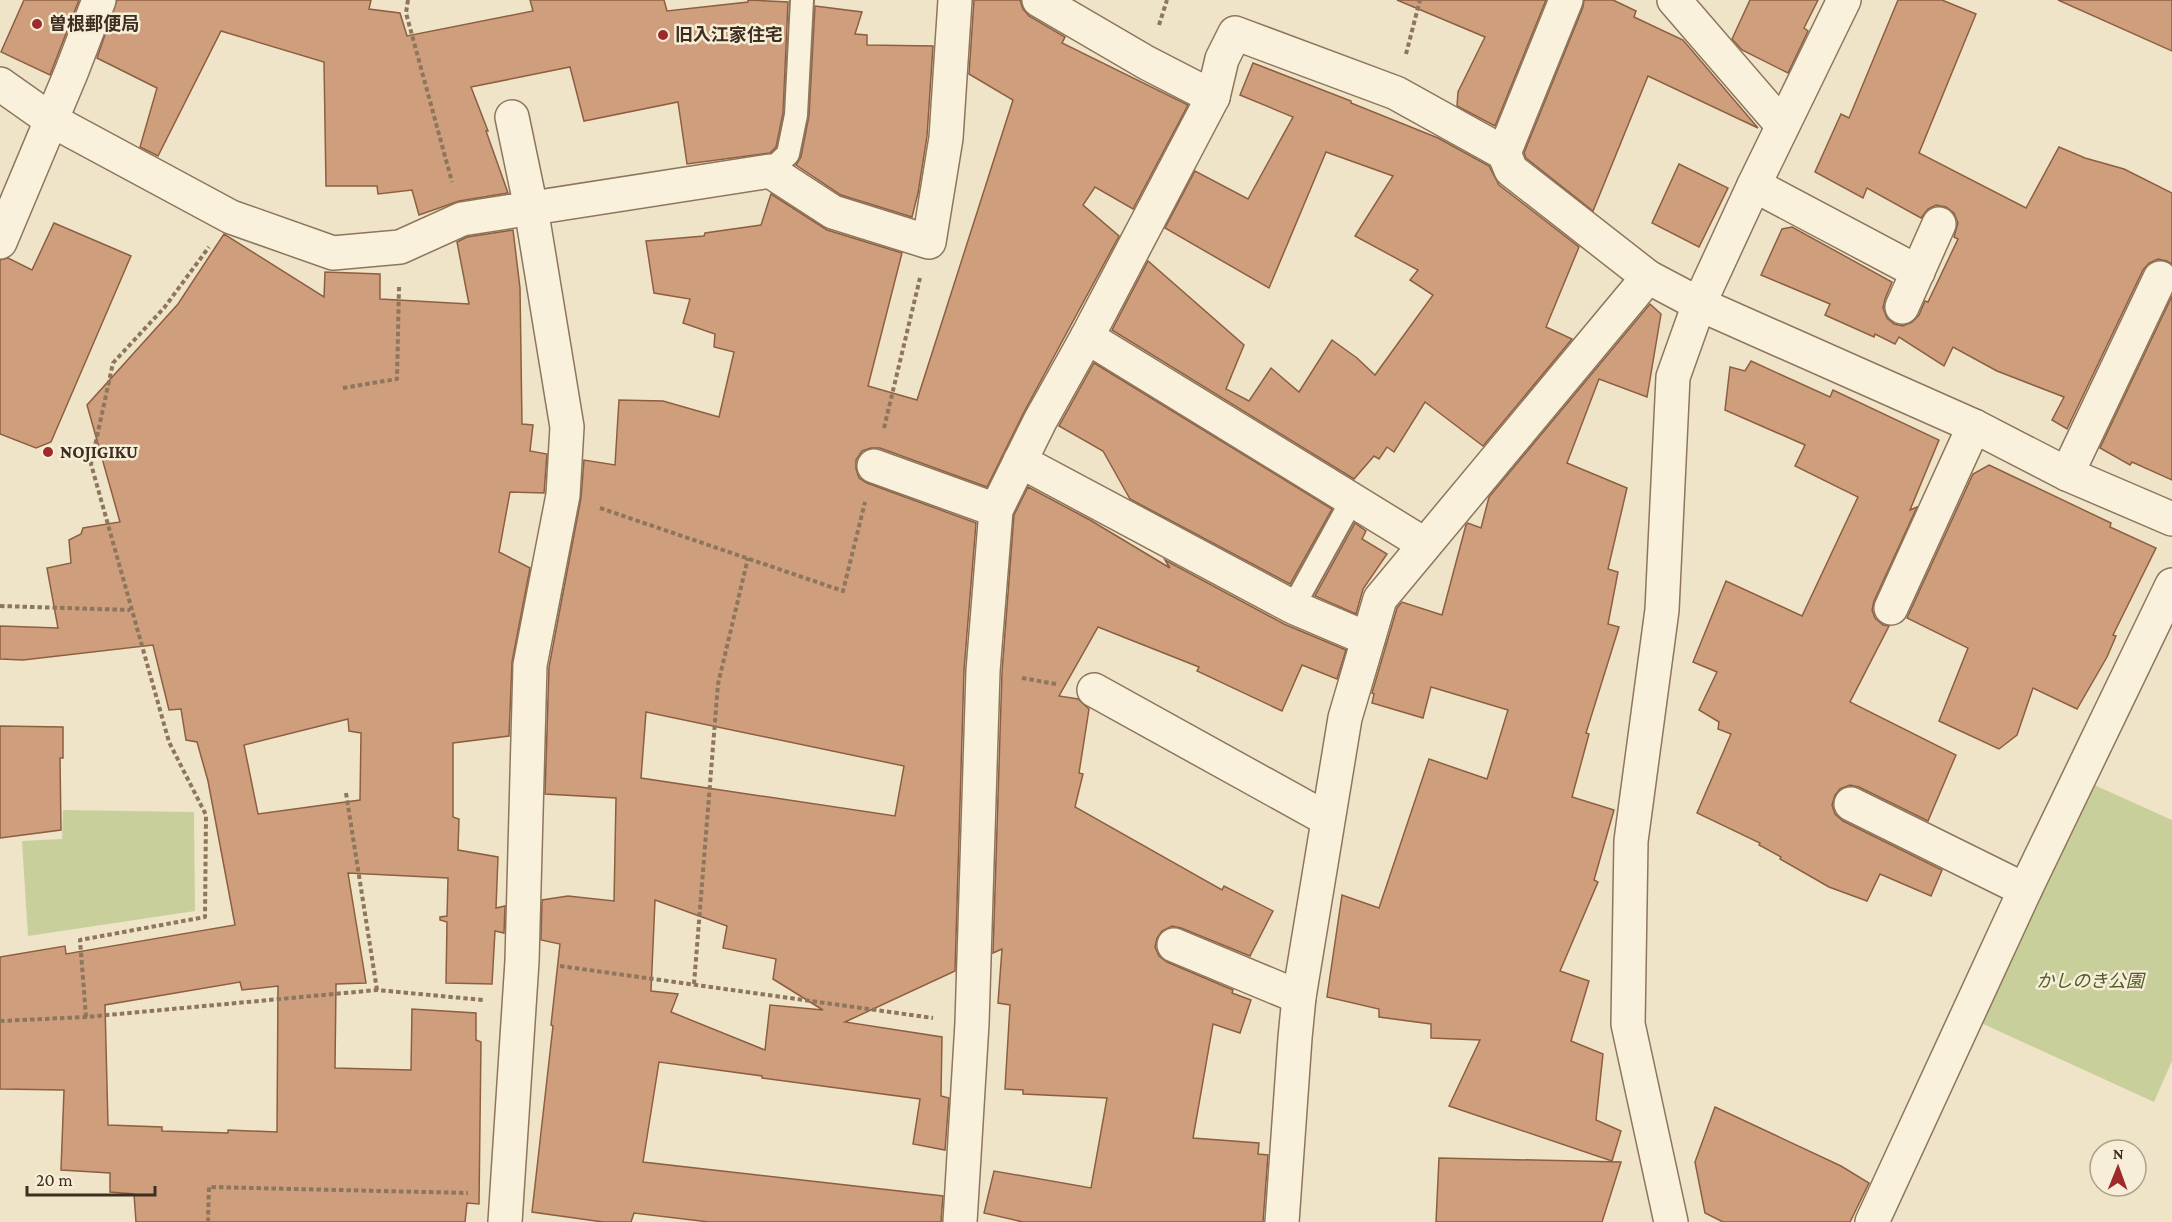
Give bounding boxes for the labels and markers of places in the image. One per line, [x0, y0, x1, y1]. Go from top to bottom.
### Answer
place label: 曽根郵便局 [49, 14, 139, 34]
marker: 曽根郵便局 [30, 17, 44, 31]
place label: 旧入江家住宅 [675, 25, 783, 45]
marker: 旧入江家住宅 [656, 28, 670, 42]
place label: NOJIGIKU [60, 442, 138, 462]
marker: NOJIGIKU [41, 445, 55, 459]

